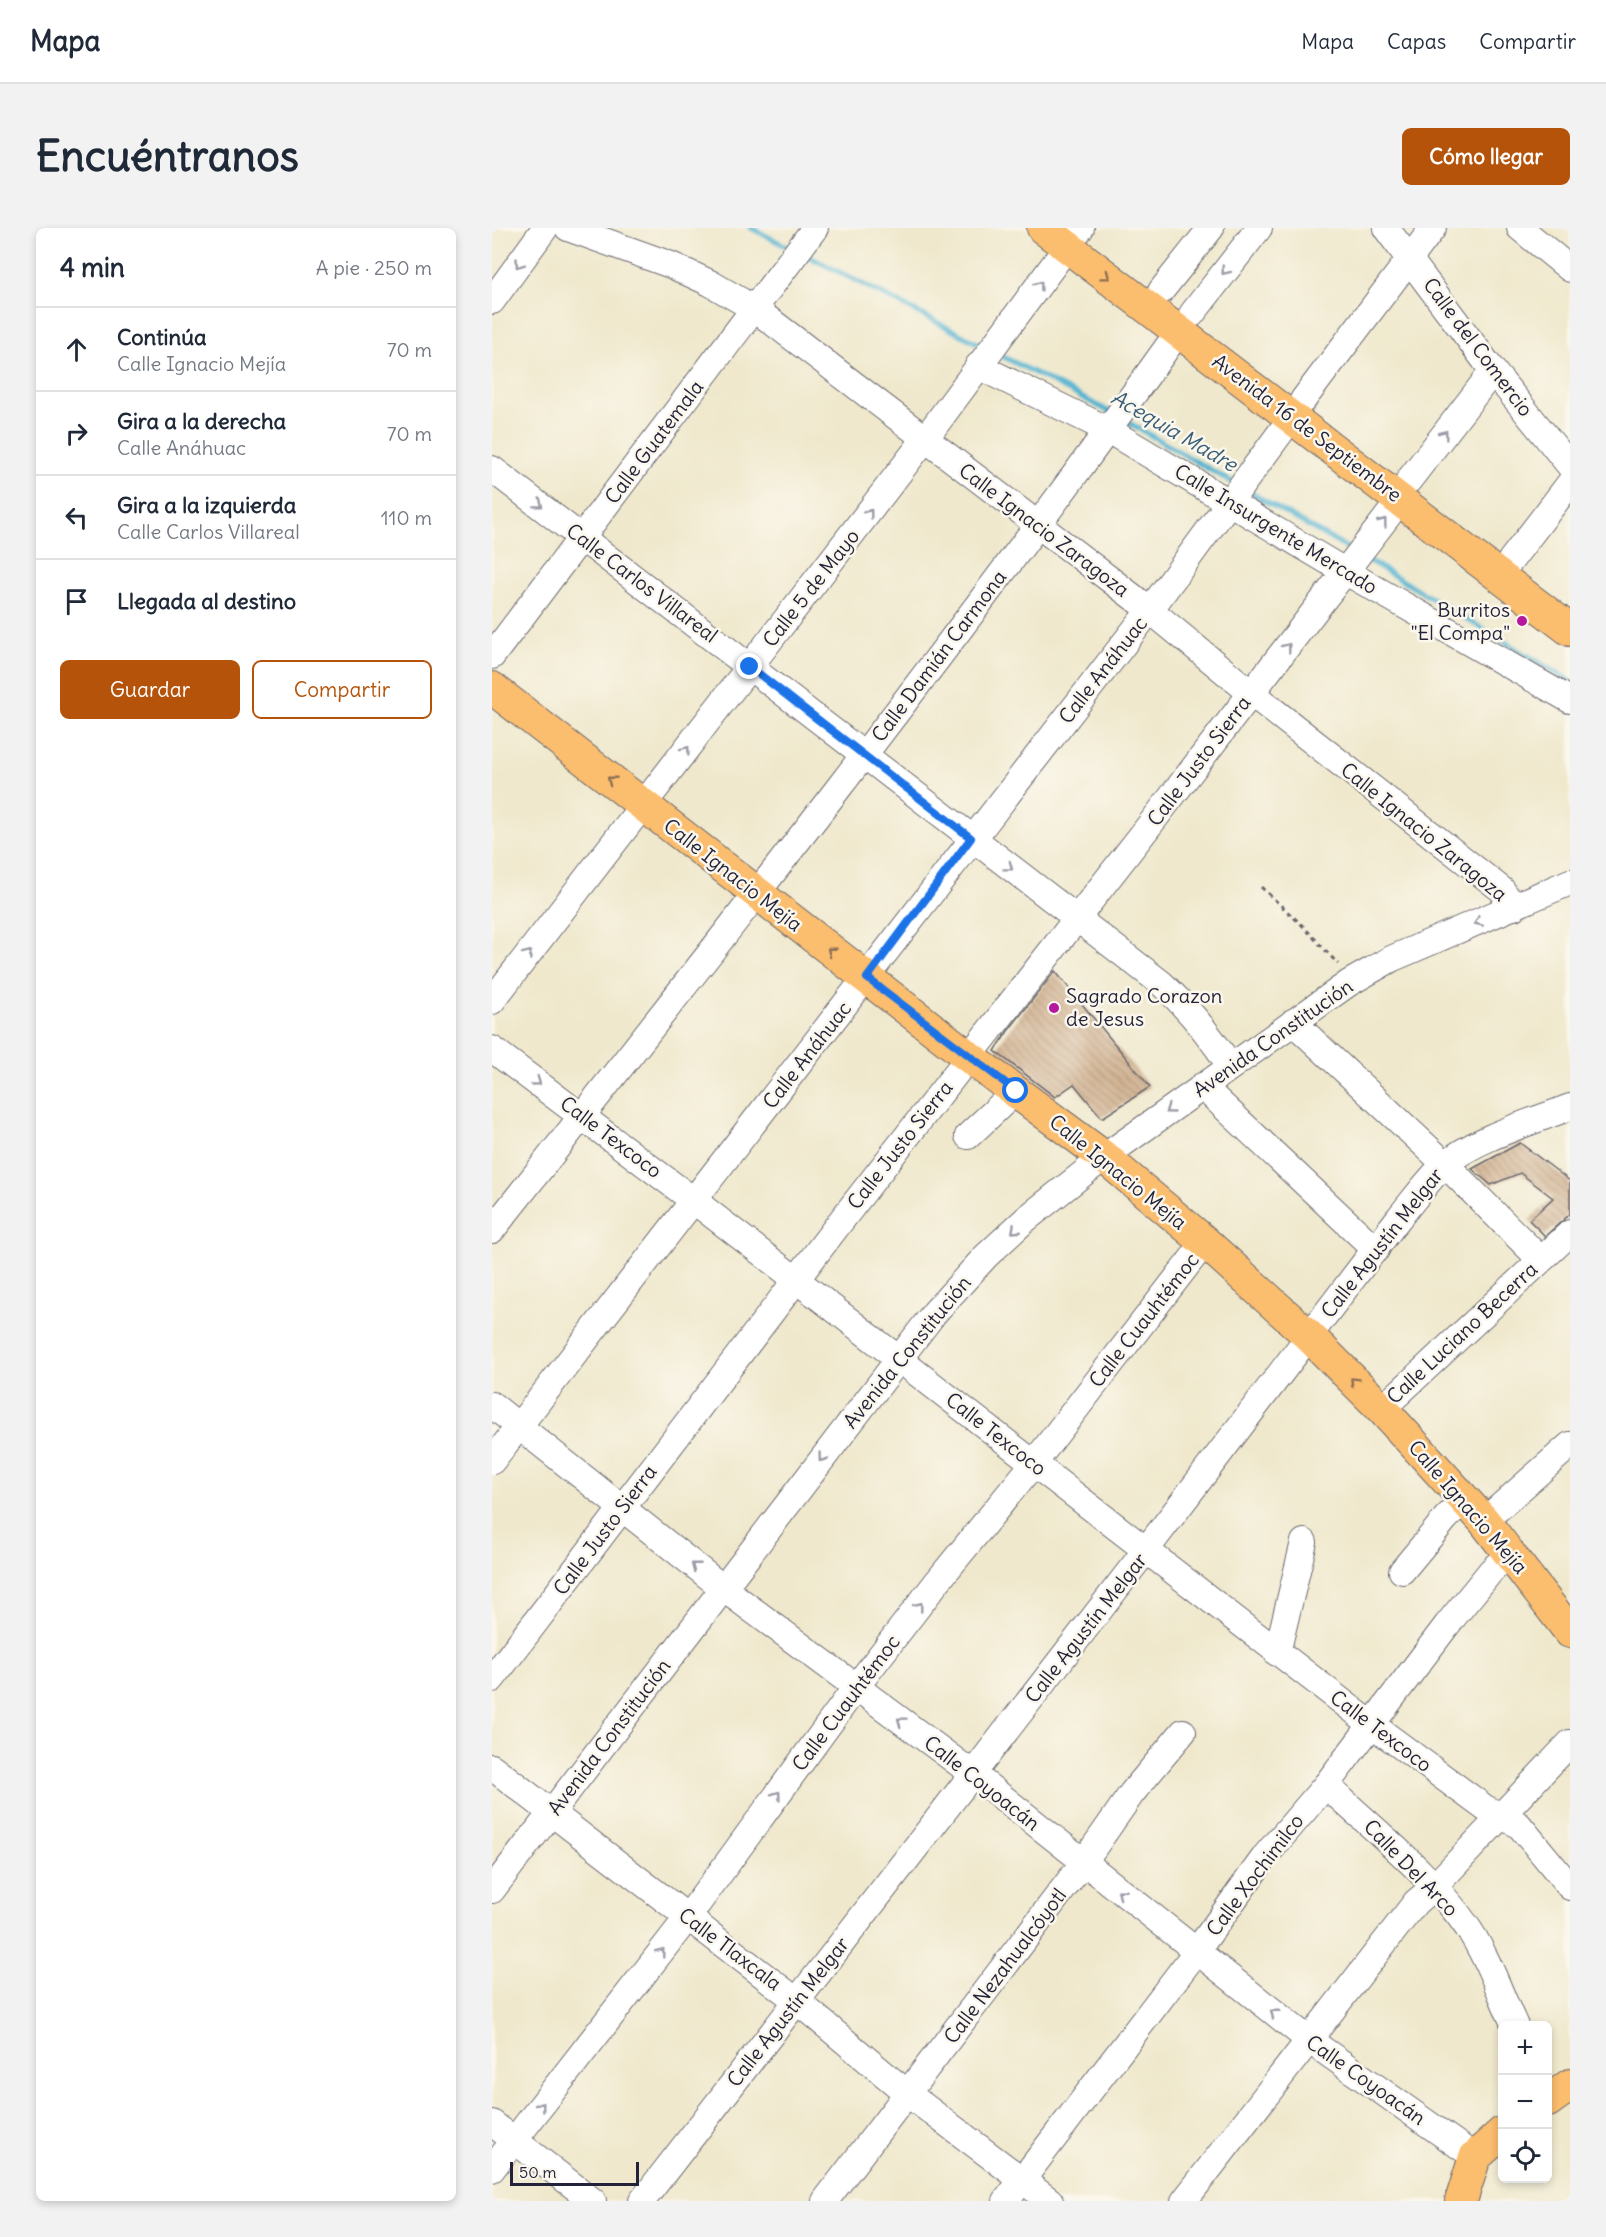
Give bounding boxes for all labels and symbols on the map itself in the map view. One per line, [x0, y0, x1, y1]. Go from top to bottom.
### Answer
one-way arrow [515, 258, 526, 269]
one-way arrow [1221, 264, 1232, 275]
one-way arrow [1100, 269, 1111, 280]
street label: Calle del Comercio [1418, 272, 1539, 421]
one-way arrow [1032, 280, 1043, 291]
street label: Avenida 16 de Septiembre [1208, 348, 1407, 507]
street label: Calle Guatemala [599, 375, 708, 509]
water label: Acequia Madre [1106, 384, 1244, 478]
one-way arrow [1437, 430, 1448, 441]
street label: Calle Ignacio Zaragoza [954, 457, 1134, 602]
street label: Calle Insurgente Mercado [1170, 458, 1382, 599]
one-way arrow [532, 497, 543, 508]
one-way arrow [861, 508, 872, 519]
street label: Calle Carlos Villareal [562, 518, 723, 648]
one-way arrow [1376, 518, 1387, 529]
street label: Calle 5 de Mayo [757, 524, 864, 651]
street label: Calle Damián Carmona [866, 565, 1011, 747]
place label: Burritos "El Compa" [1411, 597, 1510, 645]
street label: Calle Anáhuac [1053, 611, 1152, 728]
marker: Burritos "El Compa" [1515, 614, 1529, 628]
one-way arrow [1279, 643, 1290, 654]
route end [736, 653, 762, 679]
street label: Calle Justo Sierra [1142, 691, 1256, 831]
one-way arrow [678, 746, 689, 757]
street label: Calle Ignacio Zaragoza [1336, 757, 1513, 906]
one-way arrow [606, 776, 617, 787]
street label: Calle Ignacio Mejía [659, 813, 808, 937]
one-way arrow [1003, 859, 1014, 870]
one-way arrow [1473, 915, 1484, 927]
one-way arrow [827, 947, 838, 958]
one-way arrow [520, 950, 531, 961]
street label: Avenida Constitución [1188, 973, 1357, 1102]
place label: Sagrado Corazon de Jesus [1066, 983, 1222, 1031]
street label: Calle Anáhuac [757, 996, 856, 1113]
marker: Sagrado Corazon de Jesus [1047, 1001, 1061, 1015]
one-way arrow [531, 1075, 542, 1086]
street label: Calle Justo Sierra [842, 1075, 958, 1214]
route start [1002, 1077, 1028, 1103]
street label: Calle Texcoco [556, 1090, 667, 1183]
one-way arrow [1165, 1103, 1176, 1114]
street label: Calle Ignacio Mejía [1045, 1109, 1192, 1235]
street label: Calle Agustín Melgar [1315, 1163, 1448, 1323]
one-way arrow [1012, 1223, 1022, 1234]
street label: Calle Cuauhtémoc [1083, 1247, 1204, 1392]
street label: Calle Luciano Becerra [1381, 1256, 1542, 1409]
street label: Avenida Constitución [837, 1270, 976, 1433]
one-way arrow [1350, 1378, 1361, 1388]
street label: Calle Texcoco [941, 1387, 1052, 1481]
street label: Calle Ignacio Mejía [1403, 1435, 1533, 1579]
one-way arrow [818, 1452, 829, 1463]
street label: Calle Justo Sierra [548, 1460, 662, 1600]
street label: Calle Agustín Melgar [1019, 1548, 1152, 1708]
one-way arrow [691, 1562, 702, 1573]
one-way arrow [912, 1601, 923, 1612]
street label: Calle Cuauhtémoc [786, 1630, 905, 1776]
street label: Avenida Constitución [542, 1654, 675, 1820]
street label: Calle Texcoco [1326, 1684, 1437, 1777]
one-way arrow [897, 1717, 908, 1728]
street label: Calle Coyoacán [919, 1730, 1045, 1836]
one-way arrow [770, 1791, 781, 1802]
street label: Calle Xochimilco [1201, 1809, 1309, 1941]
street label: Calle Del Arco [1359, 1814, 1464, 1921]
street label: Calle Nezahualcóyotl [938, 1883, 1071, 2048]
one-way arrow [1116, 1889, 1127, 1900]
street label: Calle Tlaxcala [674, 1902, 787, 1995]
street label: Calle Agustín Melgar [721, 1932, 854, 2092]
one-way arrow [653, 1948, 664, 1959]
one-way arrow [1270, 2010, 1281, 2021]
street label: Calle Coyoacán [1302, 2029, 1431, 2130]
one-way arrow [533, 2101, 544, 2112]
scale bar [510, 2159, 639, 2186]

